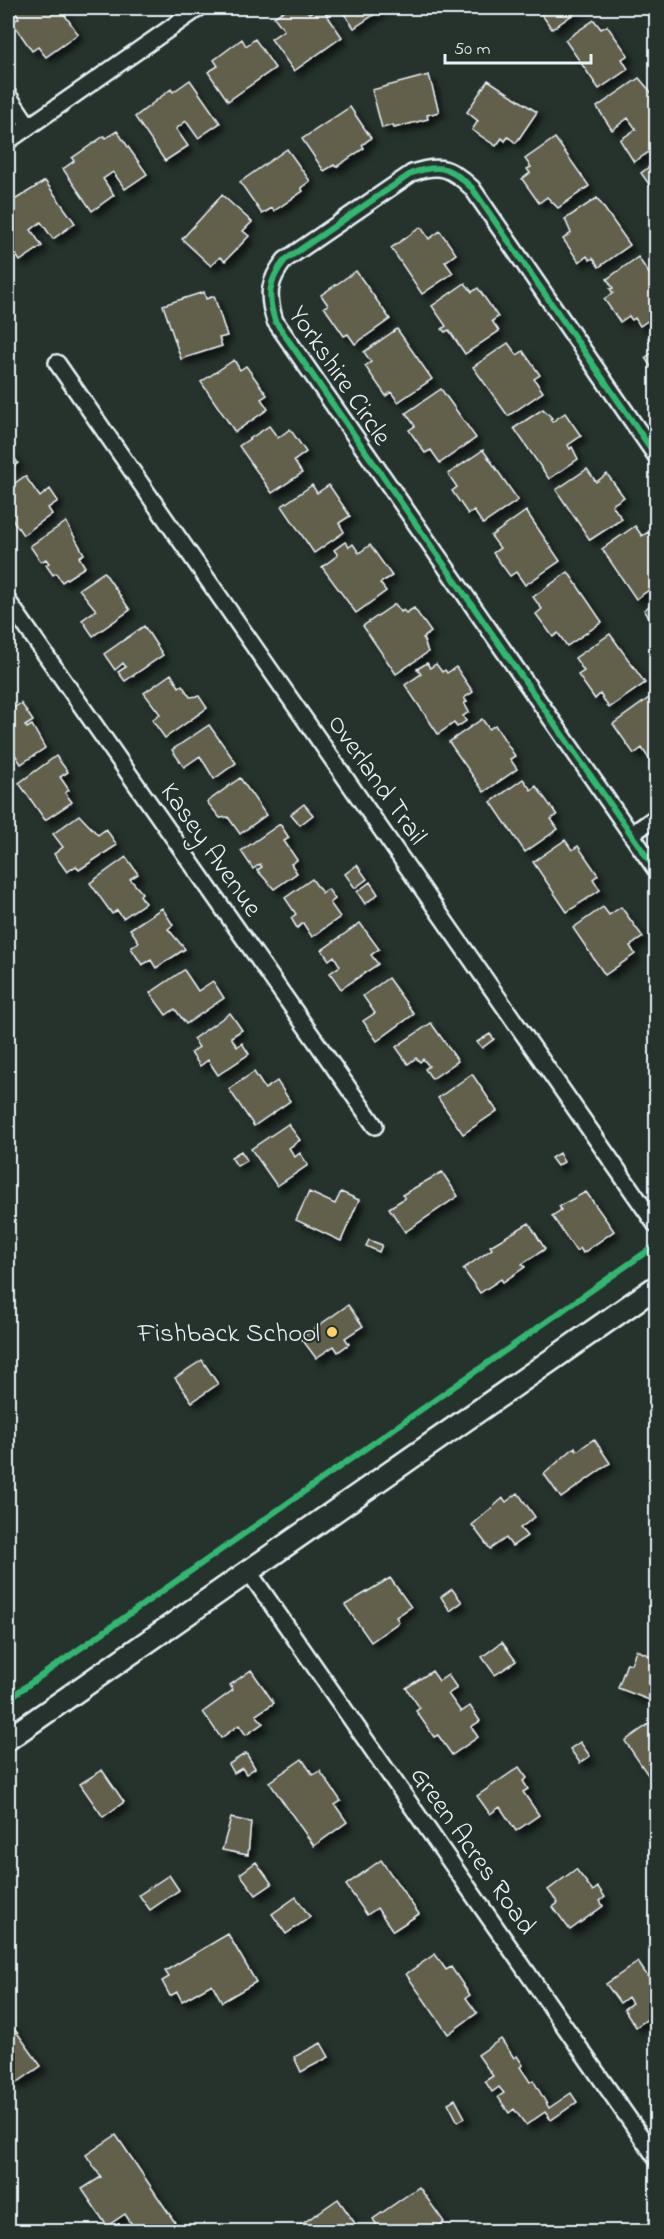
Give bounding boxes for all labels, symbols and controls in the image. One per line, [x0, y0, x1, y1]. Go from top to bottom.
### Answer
scale bar [445, 27, 590, 65]
text: 50 m [454, 37, 491, 63]
street label: Yorkshire Circle [278, 299, 401, 455]
street label: Overland Trail [316, 707, 435, 854]
street label: Kasey Avenue [149, 775, 271, 926]
place label: Fishback School [137, 1315, 320, 1354]
marker: Fishback School [325, 1325, 339, 1339]
street label: Green Acres Road [399, 1759, 545, 1944]

